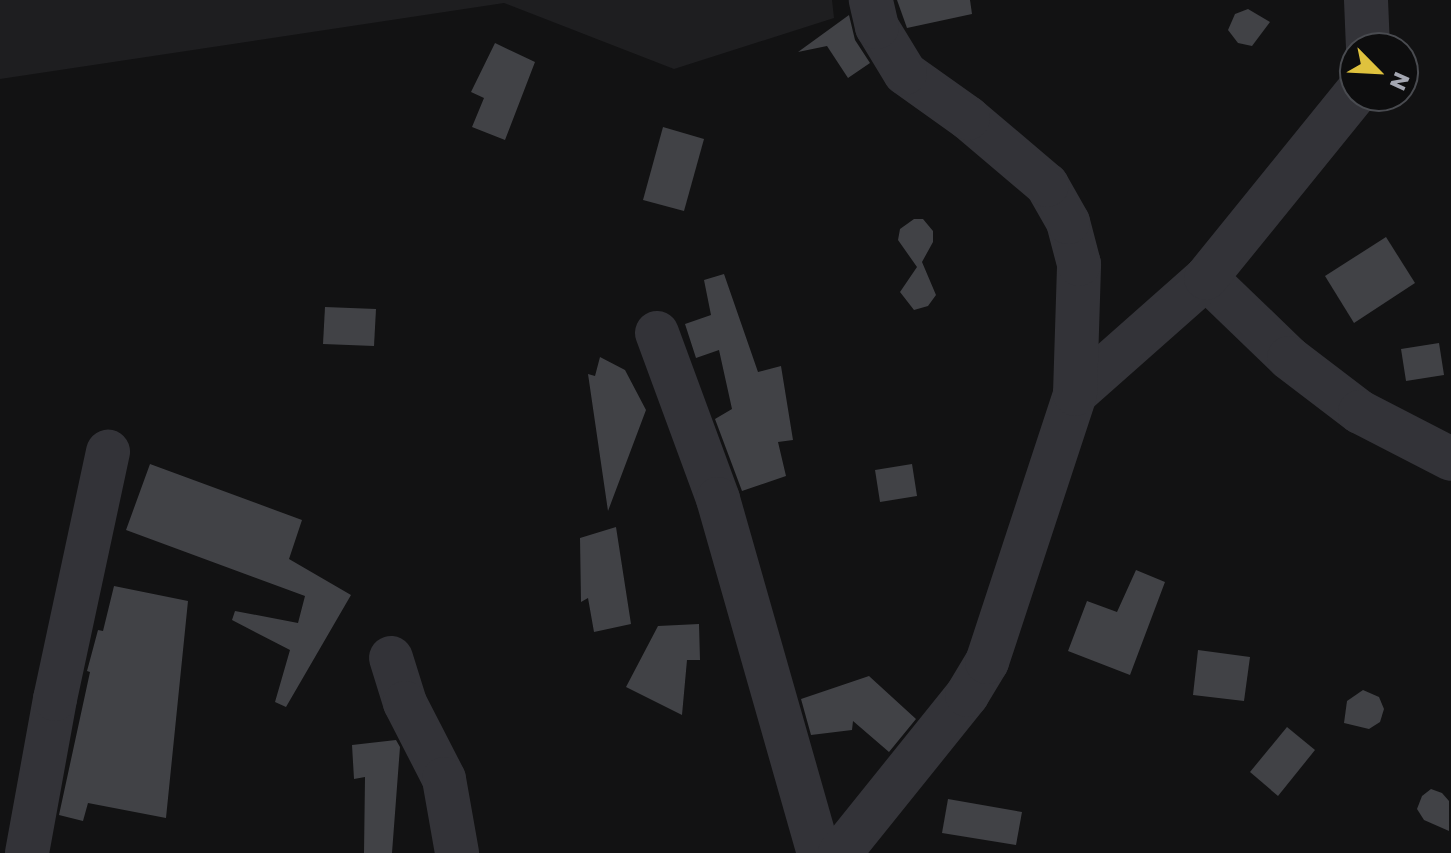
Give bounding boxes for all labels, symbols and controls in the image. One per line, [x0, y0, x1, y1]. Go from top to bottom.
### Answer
north arrow [1339, 32, 1419, 112]
text: N [1382, 67, 1417, 95]

